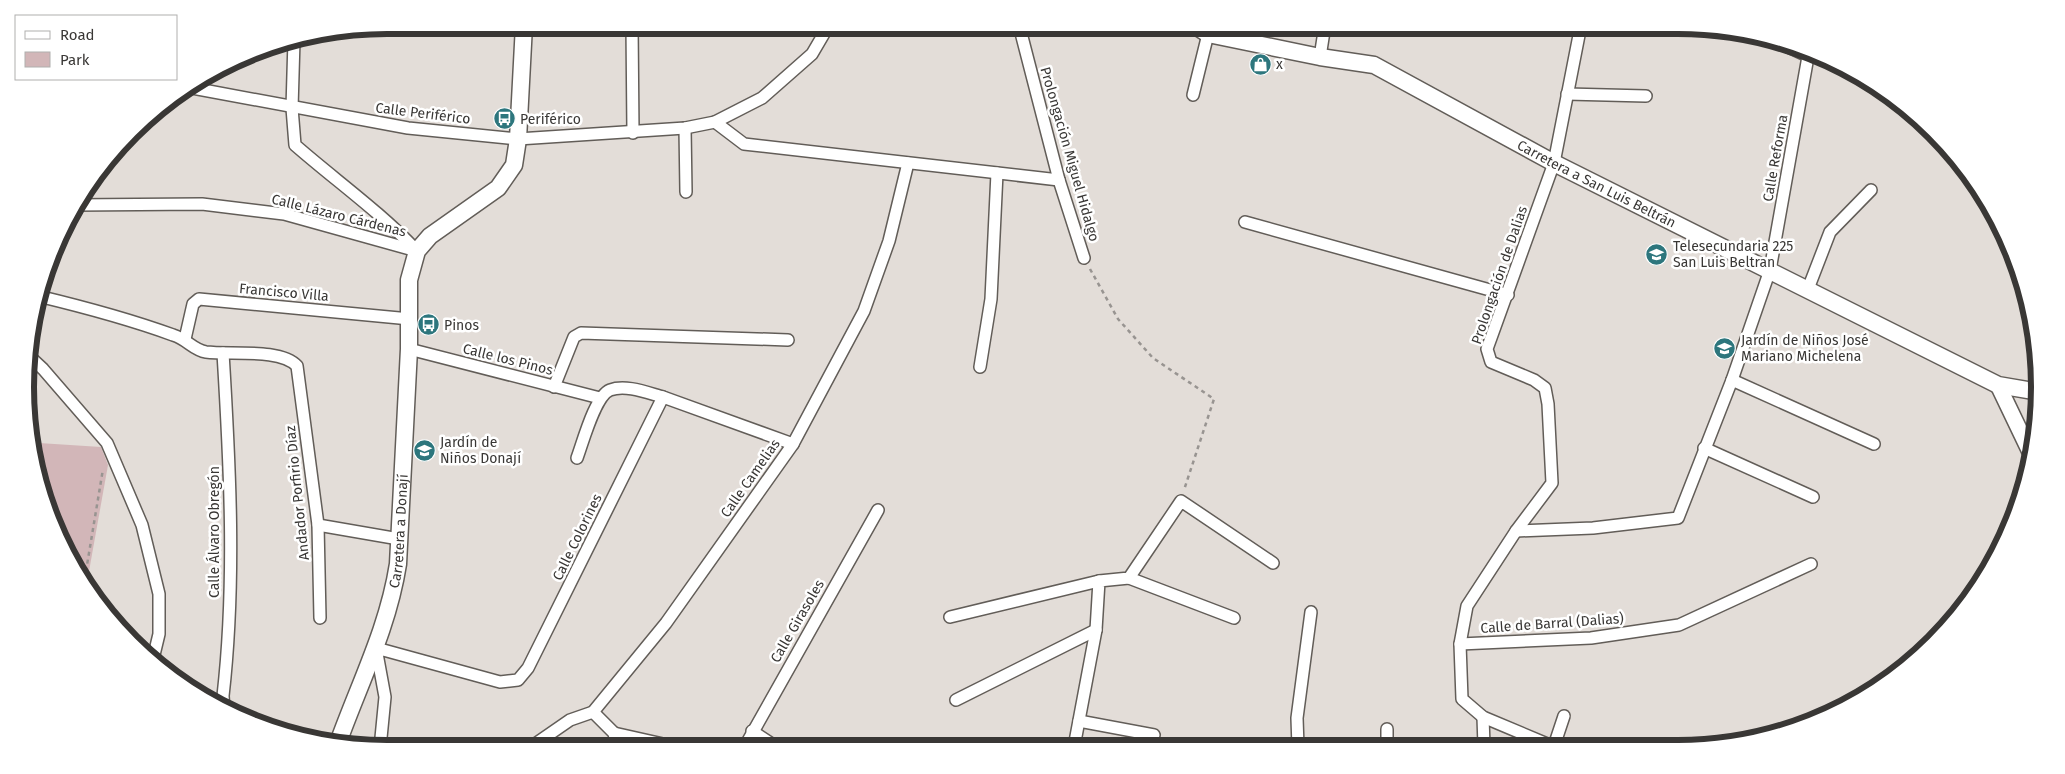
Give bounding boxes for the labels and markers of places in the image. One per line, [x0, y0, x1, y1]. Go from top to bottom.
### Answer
shop icon: x [1248, 52, 1272, 76]
place label: x [1276, 56, 1283, 73]
bus stop icon: Periférico [492, 107, 516, 131]
place label: Periférico [520, 111, 581, 128]
place label: Telesecundaria 225 San Luis Beltran [1673, 238, 1793, 271]
school or university icon: Telesecundaria 225 San Luis Beltran [1645, 242, 1669, 266]
bus stop icon: Pinos [416, 313, 440, 337]
place label: Pinos [444, 317, 479, 334]
place label: Jardín de Niños José Mariano Michelena [1741, 332, 1869, 365]
school or university icon: Jardín de Niños José Mariano Michelena [1713, 336, 1737, 360]
place label: Jardín de Niños Donají [440, 434, 521, 467]
school or university icon: Jardín de Niños Donají [412, 438, 436, 462]

